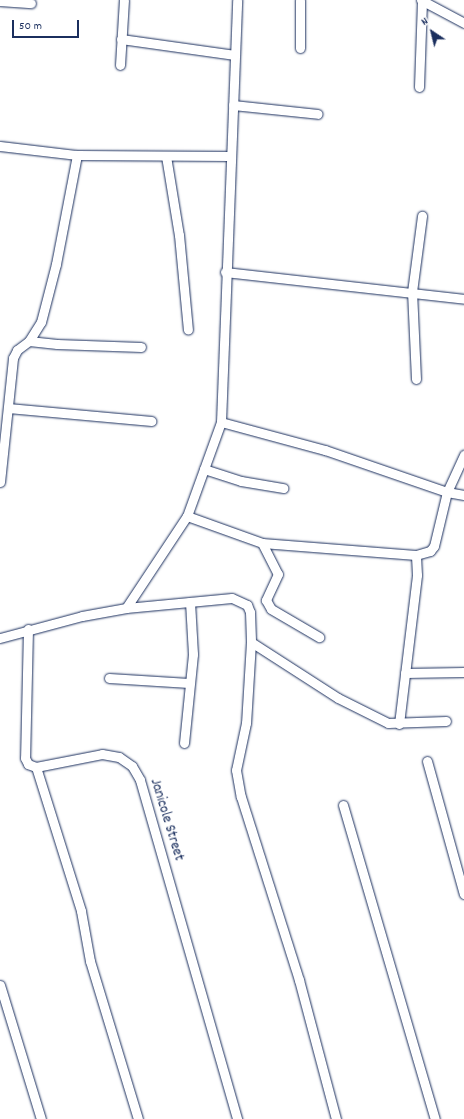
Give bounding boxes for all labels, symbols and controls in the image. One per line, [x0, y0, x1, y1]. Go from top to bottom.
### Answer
scale bar [14, 12, 81, 38]
north arrow [412, 12, 452, 52]
text: N [418, 14, 432, 30]
text: 50 m [19, 18, 42, 35]
street label: Janicole Street [145, 777, 187, 863]

